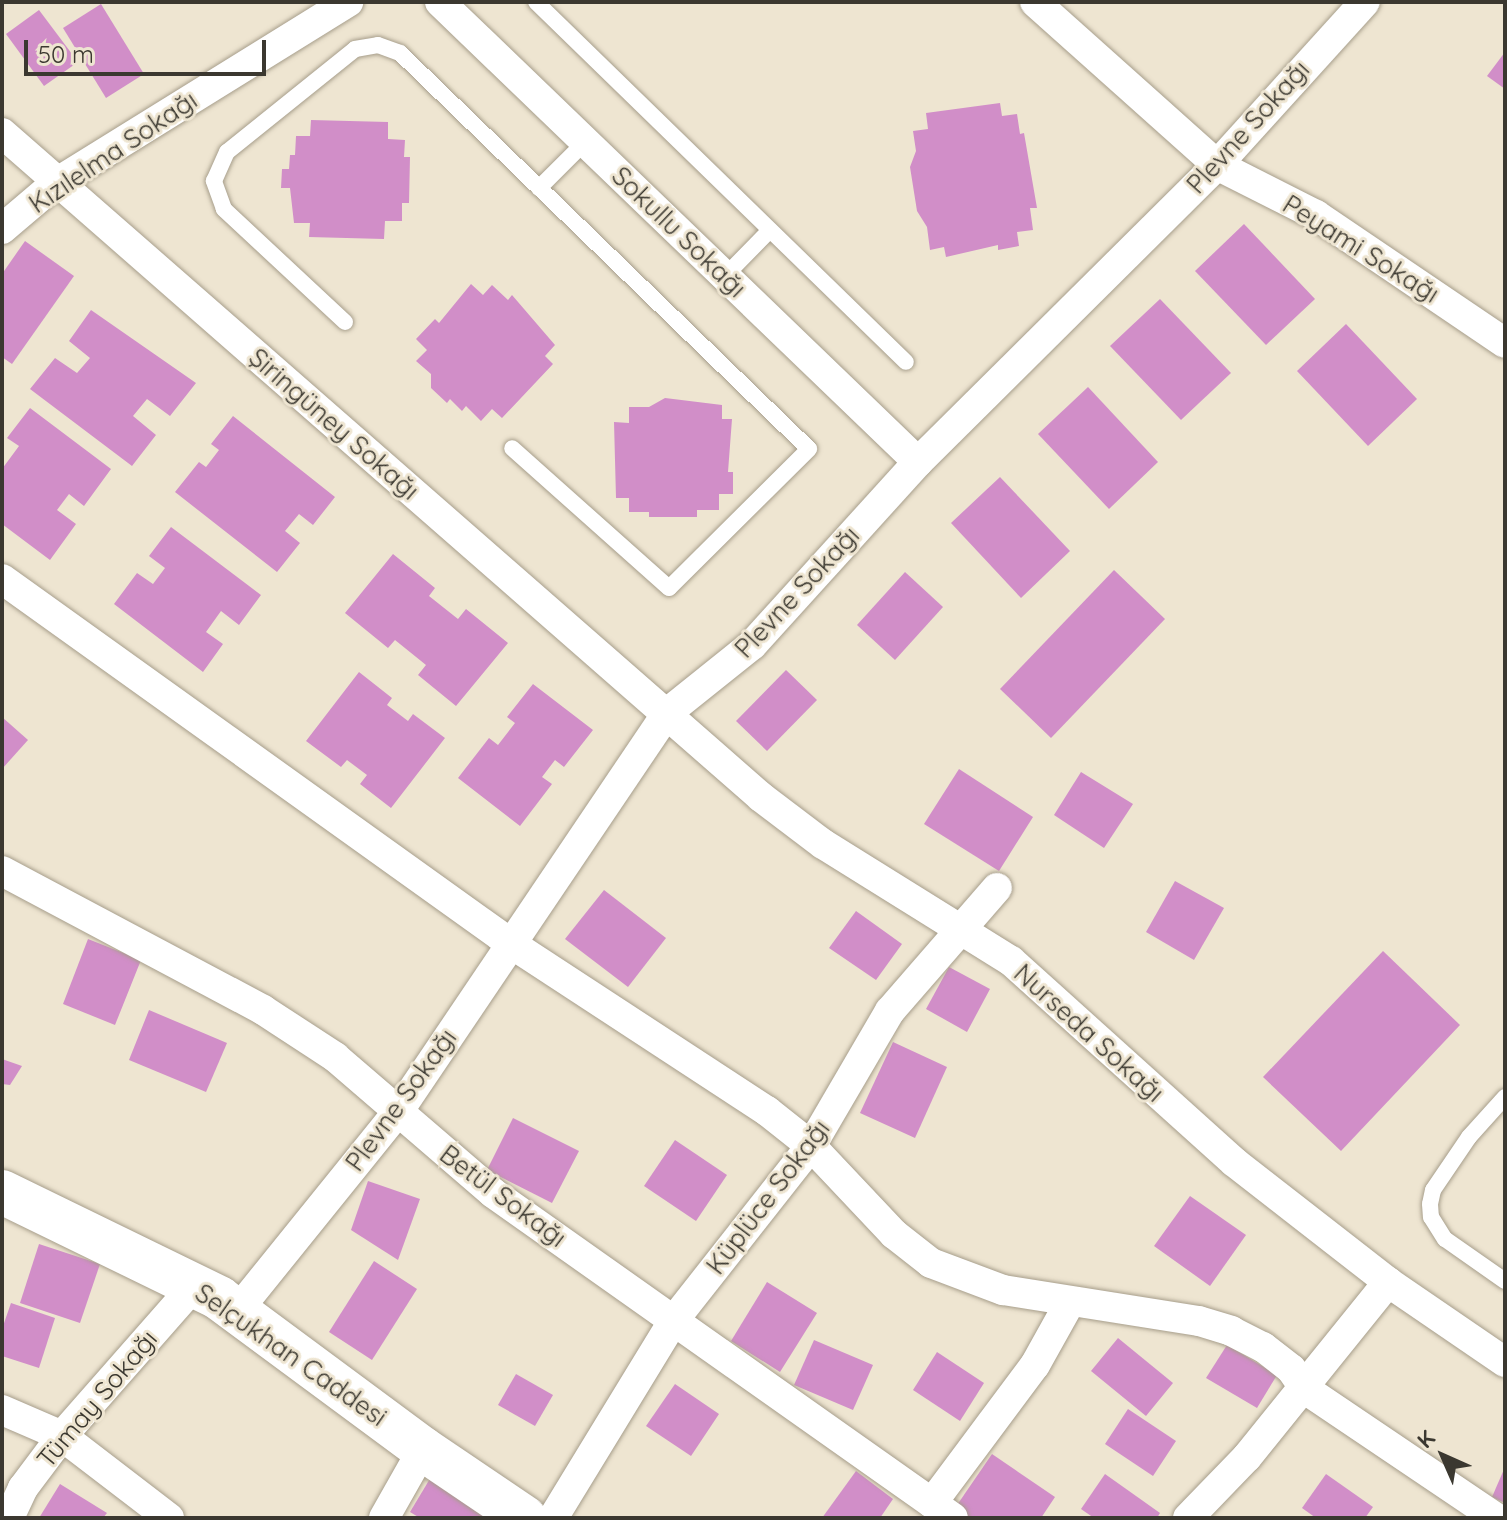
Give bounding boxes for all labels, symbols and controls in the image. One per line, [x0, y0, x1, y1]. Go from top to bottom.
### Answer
scale bar [28, 24, 270, 74]
text: 50 m [38, 39, 94, 69]
street label: Plevne Sokağı [1180, 54, 1316, 200]
street label: Kızılelma Sokağı [23, 84, 203, 220]
street label: Sokullu Sokağı [605, 160, 753, 304]
street label: Peyami Sokağı [1277, 189, 1445, 309]
street label: Şiringüney Sokağı [243, 342, 425, 506]
street label: Plevne Sokağı [728, 520, 866, 664]
street label: Nurseda Sokağı [1008, 958, 1170, 1108]
street label: Plevne Sokağı [339, 1023, 463, 1177]
street label: Küplüce Sokağı [700, 1114, 836, 1280]
street label: Betül Sokağı [434, 1138, 572, 1254]
street label: Selçukhan Caddesi [189, 1277, 393, 1433]
street label: Tümay Sokağı [30, 1324, 164, 1474]
north arrow [1403, 1416, 1483, 1496]
text: K [1411, 1424, 1441, 1454]

